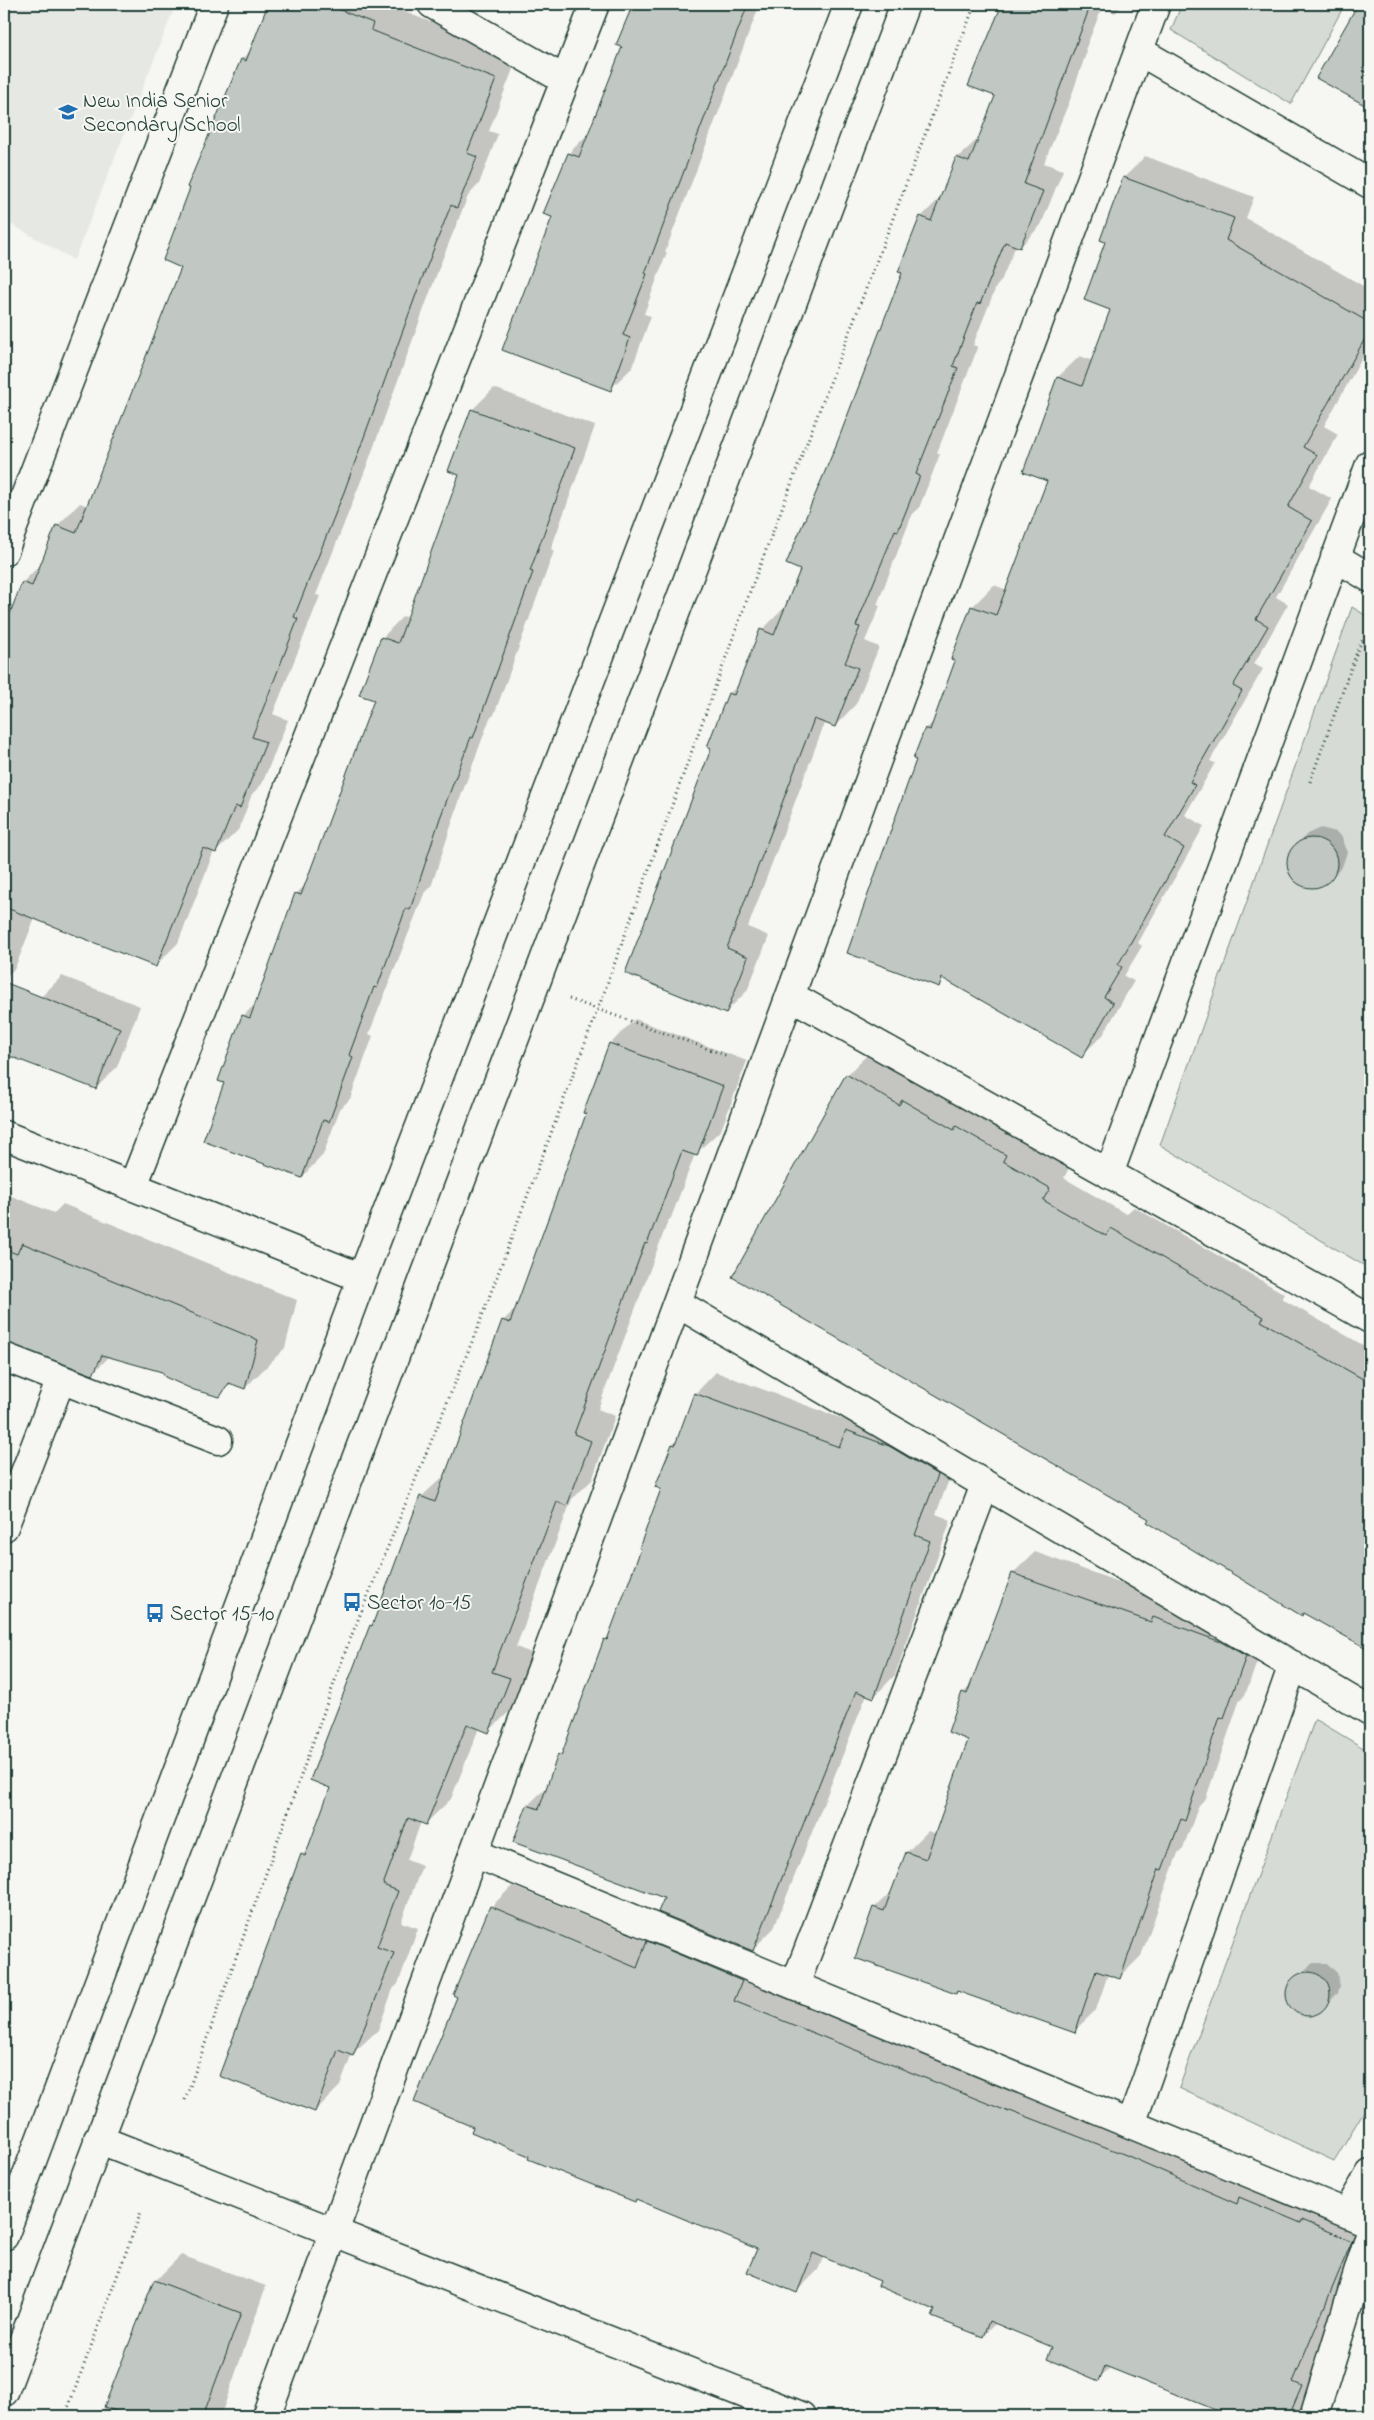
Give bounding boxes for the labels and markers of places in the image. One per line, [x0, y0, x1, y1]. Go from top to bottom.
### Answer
place label: New India Senior Secondary School [83, 87, 241, 143]
school or university icon: New India Senior Secondary School [57, 101, 79, 123]
place label: Sector 10-15 [367, 1589, 471, 1619]
bus stop icon: Sector 10-15 [341, 1591, 363, 1613]
place label: Sector 15-10 [170, 1600, 274, 1630]
bus stop icon: Sector 15-10 [144, 1602, 166, 1624]

